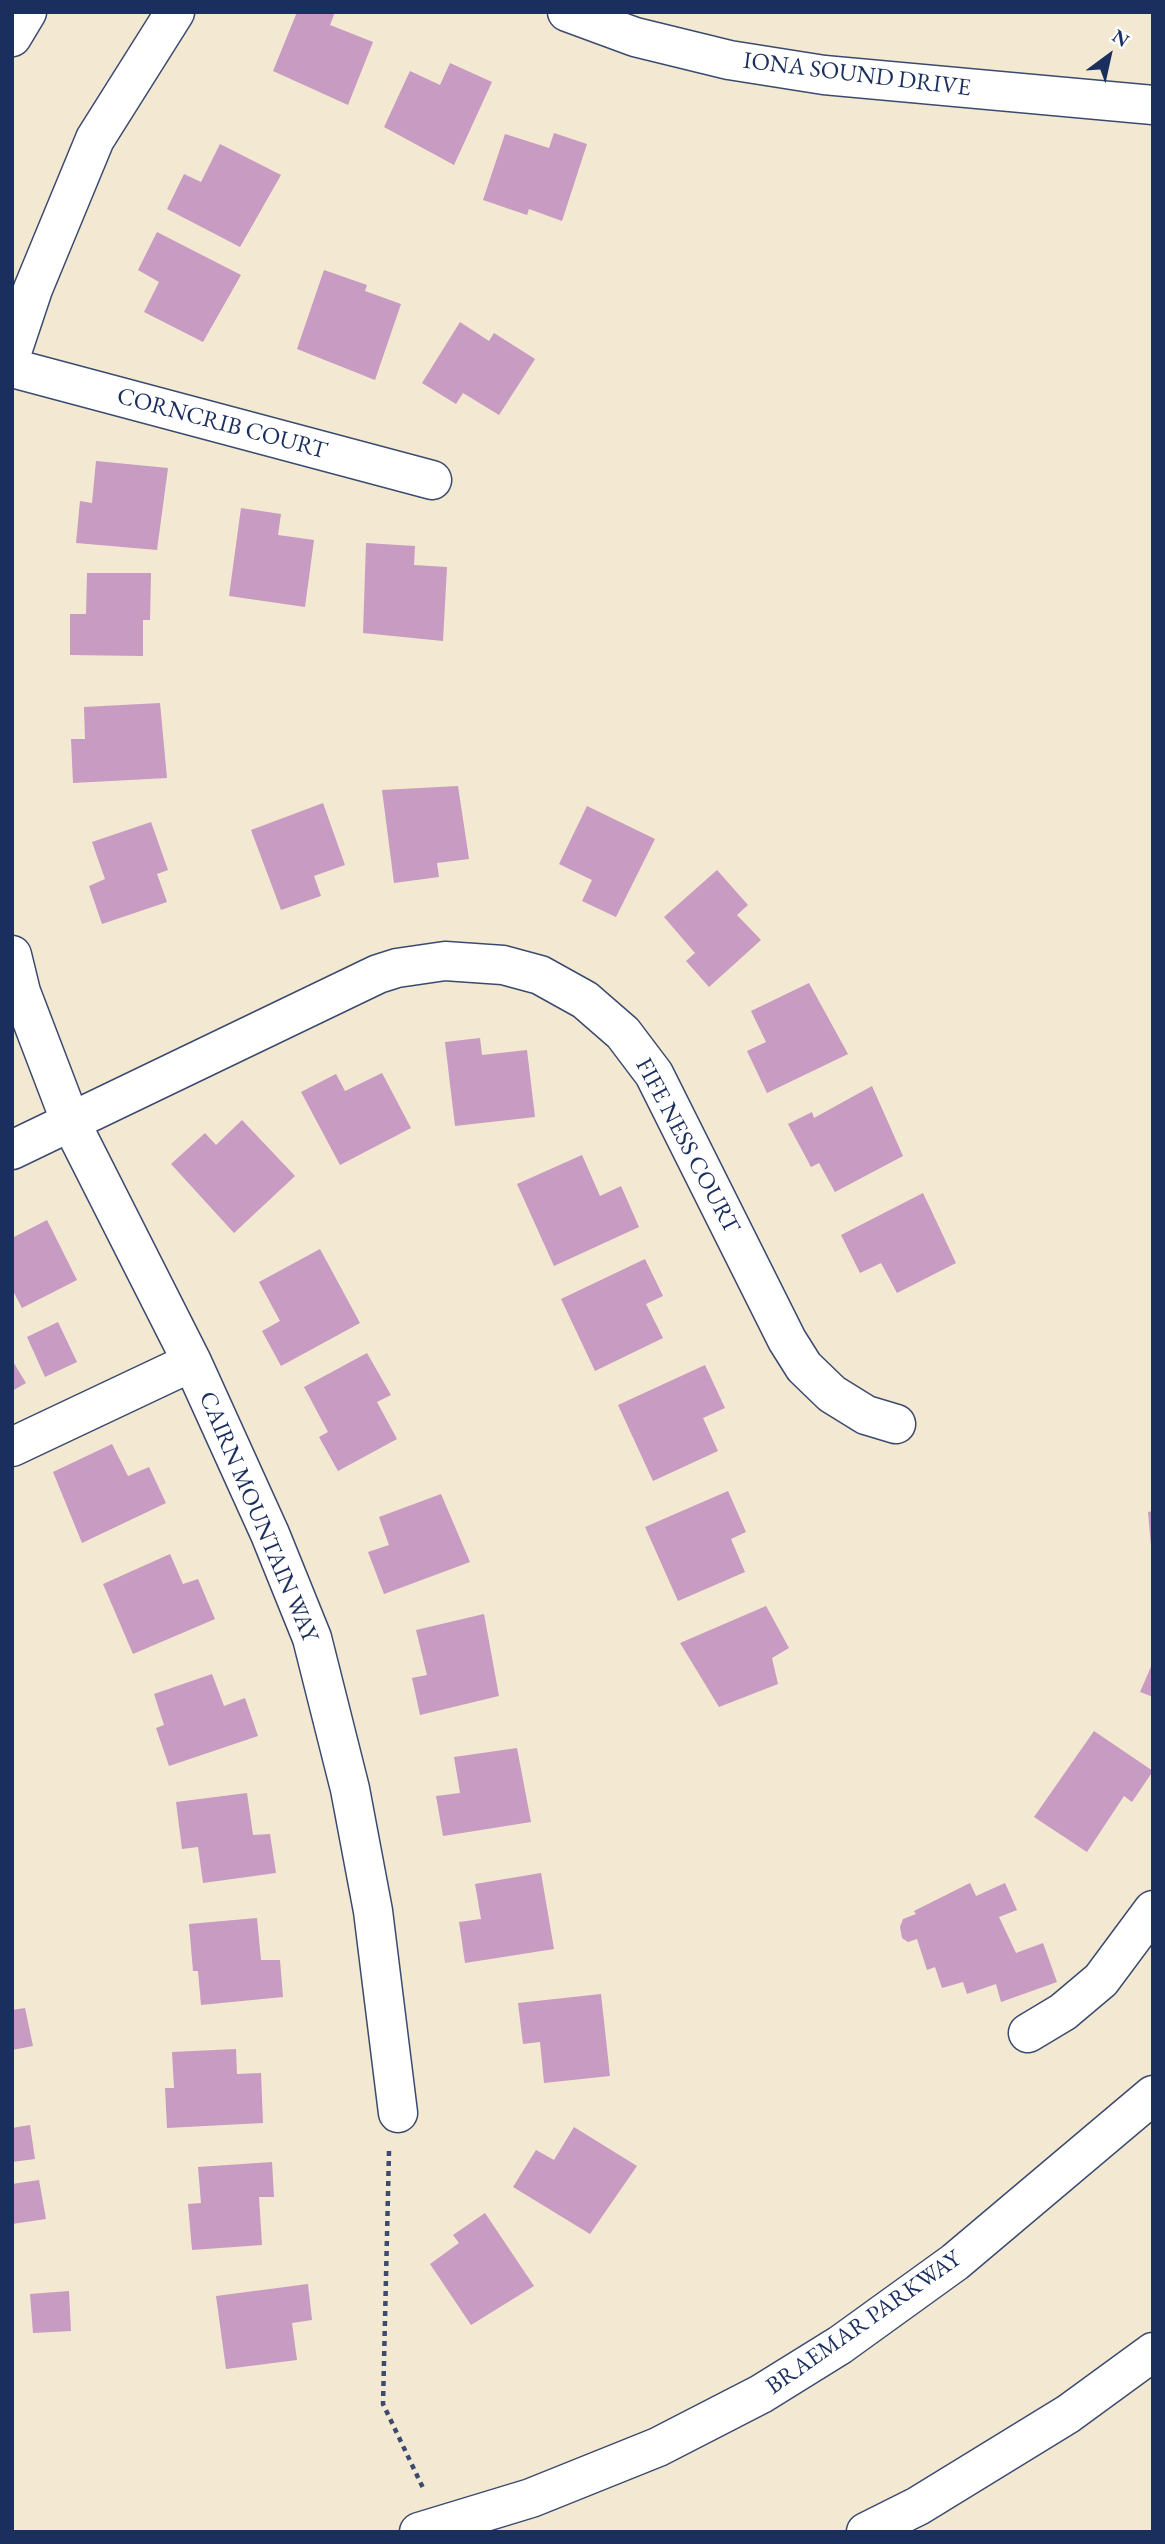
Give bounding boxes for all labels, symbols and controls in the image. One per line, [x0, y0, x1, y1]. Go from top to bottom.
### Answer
north arrow [1074, 21, 1144, 91]
text: N [1107, 23, 1134, 53]
street label: IONA SOUND DRIVE [742, 47, 972, 103]
street label: CORNCRIB COURT [114, 382, 330, 466]
street label: FIFE NESS COURT [629, 1053, 745, 1239]
street label: CAIRN MOUNTAIN WAY [192, 1387, 324, 1647]
street label: BRAEMAR PARKWAY [761, 2245, 967, 2401]

